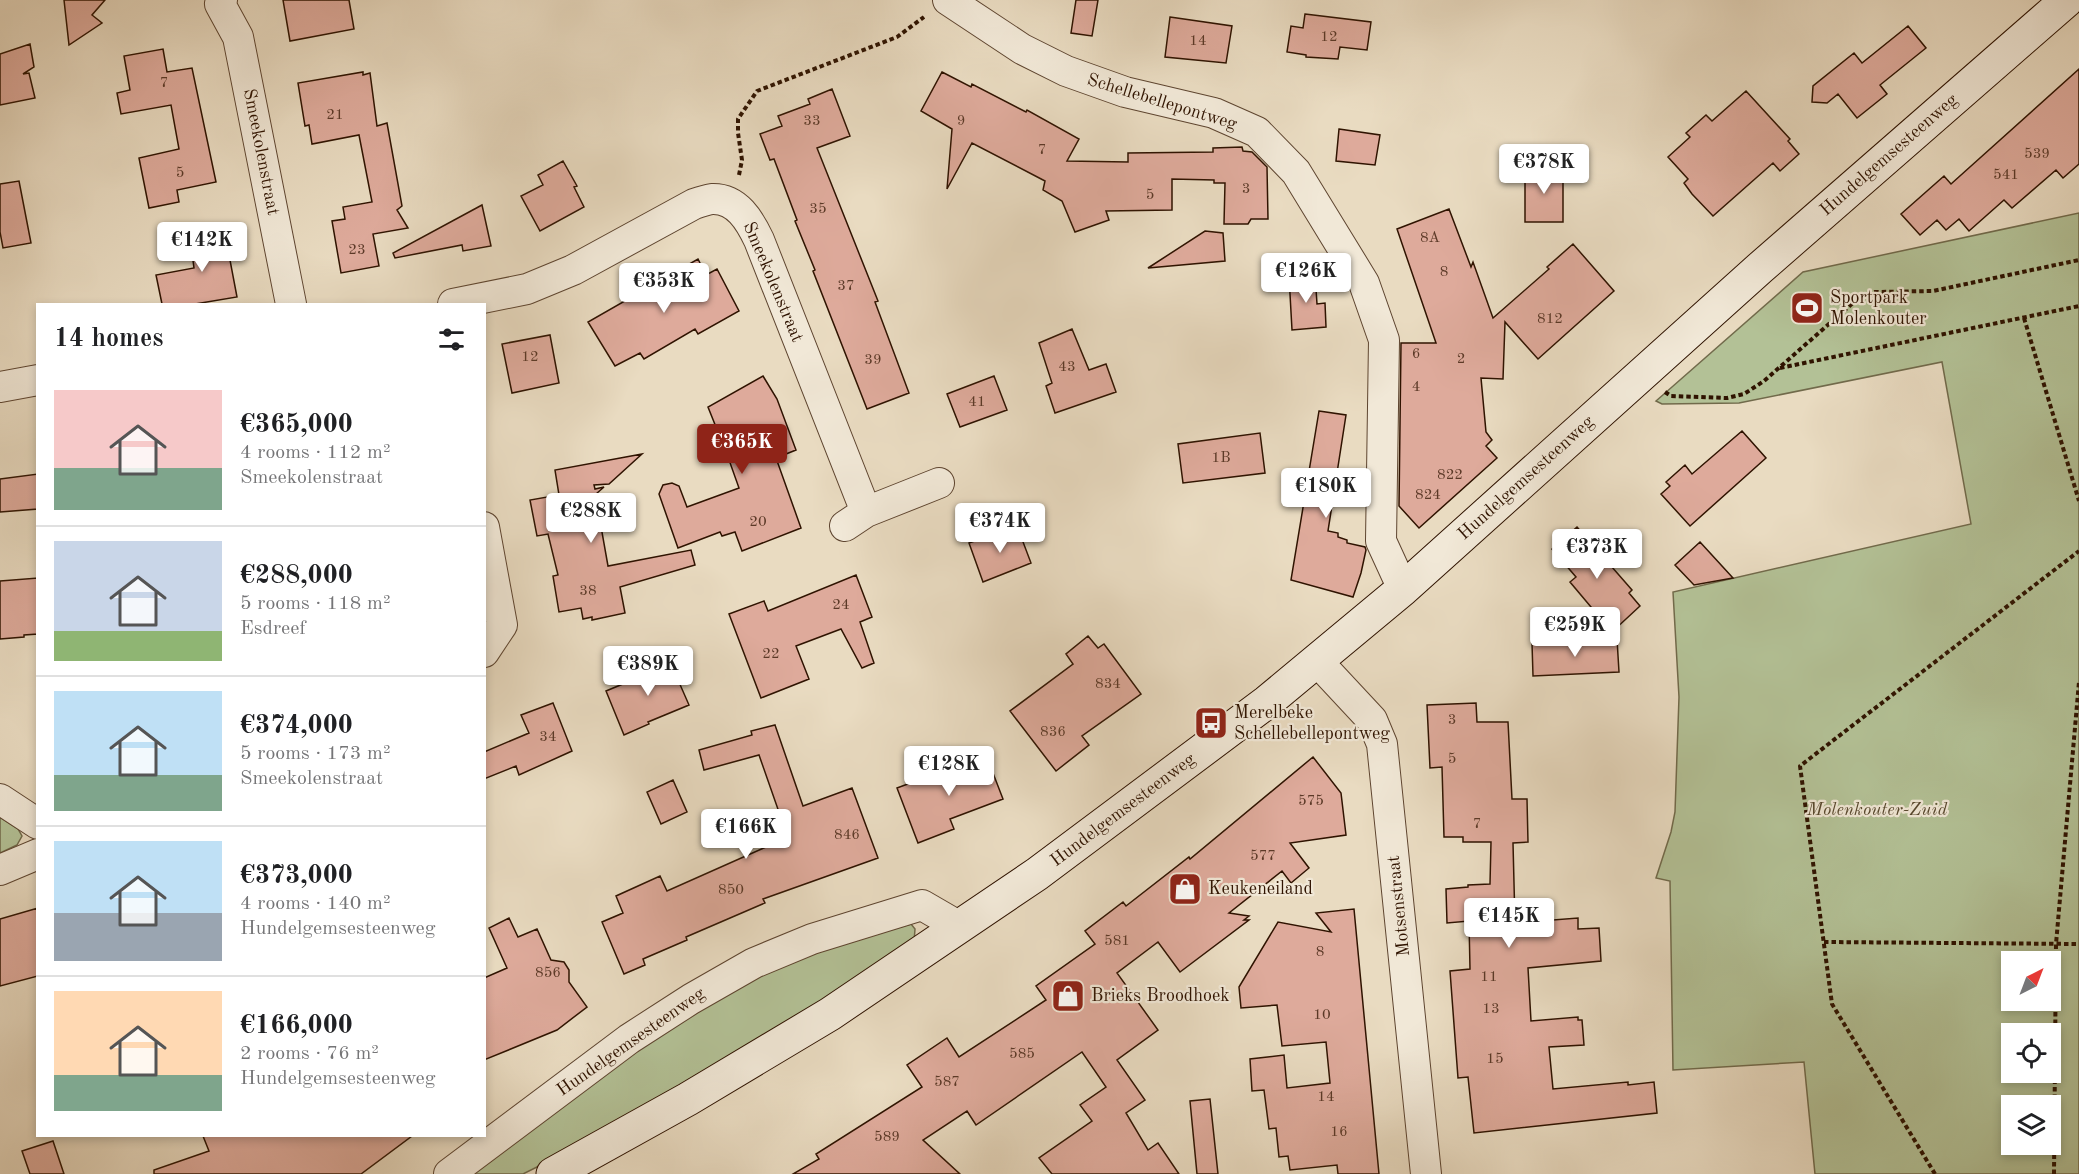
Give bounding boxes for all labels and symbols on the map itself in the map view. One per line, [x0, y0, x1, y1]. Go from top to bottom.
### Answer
house number: 12 [1320, 30, 1338, 45]
house number: 14 [1189, 34, 1207, 49]
street label: Schellebellepontweg [1085, 71, 1239, 133]
house number: 7 [160, 76, 168, 91]
street label: Smeekolenstraat [240, 87, 282, 217]
street label: Hundelgemsesteenweg [1817, 90, 1962, 220]
house number: 21 [326, 108, 344, 123]
house number: 33 [803, 114, 821, 129]
house number: 9 [957, 114, 965, 129]
house number: 7 [1038, 143, 1046, 158]
pin: €378K [1502, 144, 1586, 195]
house number: 539 [2024, 147, 2050, 162]
house number: 5 [176, 166, 184, 181]
house number: 541 [1993, 168, 2019, 183]
house number: 3 [1242, 182, 1250, 197]
house number: 5 [1146, 188, 1154, 203]
house number: 35 [809, 202, 827, 217]
street label: Smeekolenstraat [740, 219, 806, 345]
pin: €142K [160, 222, 244, 273]
house number: 8A [1420, 231, 1441, 246]
house number: 23 [348, 243, 366, 258]
pin: €126K [1264, 253, 1348, 304]
pin: €353K [622, 263, 706, 314]
house number: 8 [1440, 265, 1448, 280]
house number: 37 [837, 279, 855, 294]
place label: Sportpark Molenkouter [1830, 289, 1927, 328]
sports icon: Sportpark Molenkouter [1789, 290, 1825, 326]
house number: 812 [1537, 312, 1563, 327]
house number: 6 [1412, 347, 1420, 362]
house number: 12 [521, 350, 539, 365]
house number: 2 [1457, 352, 1465, 367]
house number: 39 [864, 353, 882, 368]
house number: 43 [1058, 360, 1076, 375]
house number: 4 [1412, 380, 1420, 395]
house number: 41 [968, 395, 986, 410]
street label: Hundelgemsesteenweg [1455, 412, 1598, 544]
pin: €365K [700, 424, 784, 475]
house number: 1B [1211, 451, 1231, 466]
pin: €180K [1284, 468, 1368, 519]
house number: 822 [1437, 468, 1463, 483]
house number: 824 [1415, 488, 1441, 503]
pin: €288K [549, 493, 633, 544]
pin: €374K [958, 503, 1042, 554]
house number: 20 [749, 515, 767, 530]
pin: €373K [1555, 529, 1639, 580]
house number: 38 [579, 584, 597, 599]
house number: 24 [832, 598, 850, 613]
pin: €259K [1533, 607, 1617, 658]
pin: €389K [606, 646, 690, 697]
house number: 22 [762, 647, 780, 662]
house number: 834 [1095, 677, 1121, 692]
place label: Merelbeke Schellebellepontweg [1234, 704, 1390, 743]
bus stop icon: Merelbeke Schellebellepontweg [1193, 705, 1229, 741]
house number: 3 [1448, 713, 1456, 728]
house number: 836 [1040, 725, 1066, 740]
house number: 34 [539, 730, 557, 745]
pin: €128K [907, 746, 991, 797]
street label: Hundelgemsesteenweg [1047, 750, 1199, 870]
house number: 5 [1448, 752, 1456, 767]
house number: 575 [1298, 794, 1324, 809]
park label: Molenkouter-Zuid [1806, 801, 1948, 819]
pin: €166K [704, 809, 788, 860]
house number: 7 [1473, 817, 1481, 832]
house number: 846 [834, 828, 860, 843]
house number: 577 [1250, 849, 1276, 864]
street label: Motsenstraat [1385, 854, 1413, 958]
shop icon: Keukeneiland [1167, 871, 1203, 907]
place label: Keukeneiland [1208, 880, 1313, 898]
house number: 850 [718, 883, 744, 898]
pin: €145K [1467, 898, 1551, 949]
house number: 581 [1104, 934, 1130, 949]
house number: 8 [1316, 945, 1324, 960]
north arrow [2001, 951, 2061, 1011]
house number: 856 [535, 966, 561, 981]
house number: 11 [1480, 970, 1498, 985]
shop icon: Brieks Broodhoek [1050, 978, 1086, 1014]
street label: Hundelgemsesteenweg [554, 984, 708, 1100]
place label: Brieks Broodhoek [1091, 987, 1230, 1005]
house number: 13 [1482, 1002, 1500, 1017]
house number: 10 [1313, 1008, 1331, 1023]
house number: 585 [1009, 1047, 1035, 1062]
house number: 15 [1486, 1052, 1504, 1067]
house number: 587 [934, 1075, 960, 1090]
house number: 14 [1317, 1090, 1335, 1105]
house number: 16 [1330, 1125, 1348, 1140]
house number: 589 [874, 1130, 900, 1145]

